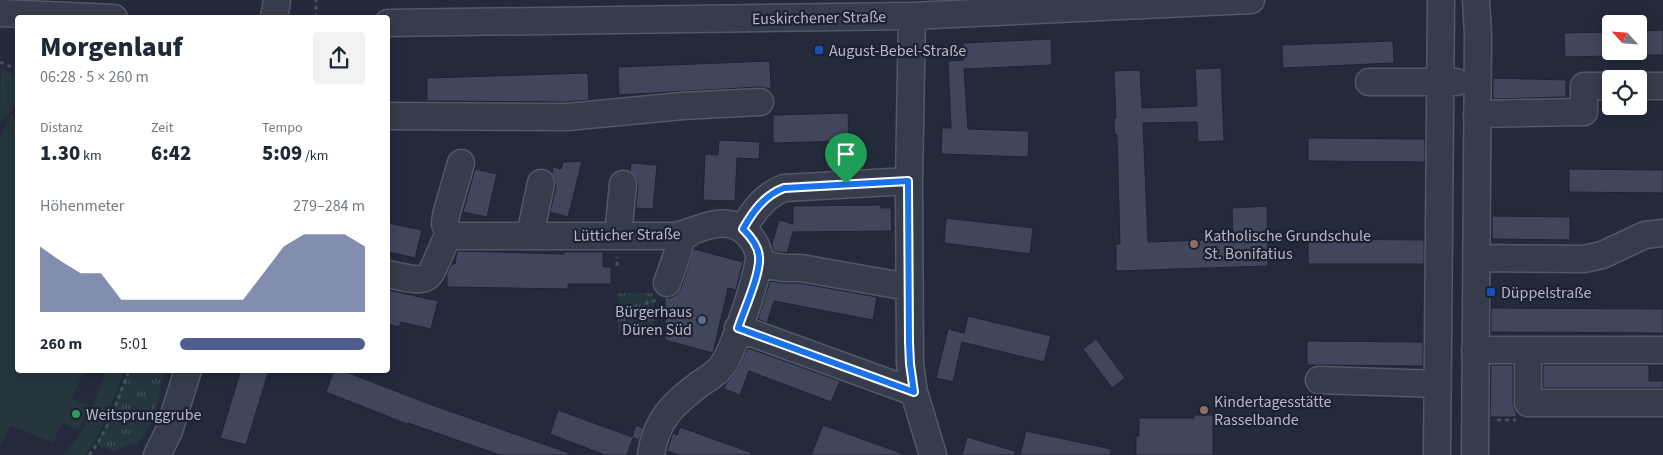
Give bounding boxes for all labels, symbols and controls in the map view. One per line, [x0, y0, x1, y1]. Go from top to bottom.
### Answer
street label: Euskirchener Straße [752, 6, 886, 30]
north arrow [1602, 15, 1648, 60]
map controls [1602, 15, 1647, 115]
text: Morgenlauf [40, 27, 183, 67]
button: share [313, 32, 365, 84]
place label: August-Bebel-Straße [829, 40, 966, 62]
marker: August-Bebel-Straße [813, 44, 825, 56]
text: 06:28 · 5 × 260 m [40, 66, 149, 88]
button: locate [1602, 70, 1647, 115]
text: Distanz [40, 118, 83, 138]
text: Zeit [151, 118, 173, 138]
text: Tempo [262, 118, 303, 138]
pin [825, 133, 867, 184]
text: 1.30 [40, 138, 80, 168]
text: 6:42 [151, 138, 191, 168]
text: 5:09 [262, 138, 302, 168]
icon: arrive [832, 140, 860, 168]
text: km [80, 146, 102, 166]
text: /km [302, 146, 328, 166]
text: Höhenmeter [40, 195, 124, 217]
text: 279–284 m [293, 195, 365, 217]
street label: Lütticher Straße [573, 223, 681, 247]
place label: Katholische Grundschule St. Bonifatius [1204, 225, 1371, 265]
marker: Katholische Grundschule St. Bonifatius [1188, 238, 1200, 250]
place label: Düppelstraße [1501, 282, 1592, 304]
marker: Düppelstraße [1485, 286, 1497, 298]
place label: Bürgerhaus Düren Süd [615, 301, 692, 341]
marker: Bürgerhaus Düren Süd [696, 314, 708, 326]
text: 260 m [40, 333, 82, 355]
text: 5:01 [120, 333, 148, 355]
place label: Kindertagesstätte Rasselbande [1214, 391, 1332, 431]
place label: Weitsprunggrube [86, 404, 202, 426]
marker: Kindertagesstätte Rasselbande [1198, 404, 1210, 416]
marker: Weitsprunggrube [70, 408, 82, 420]

